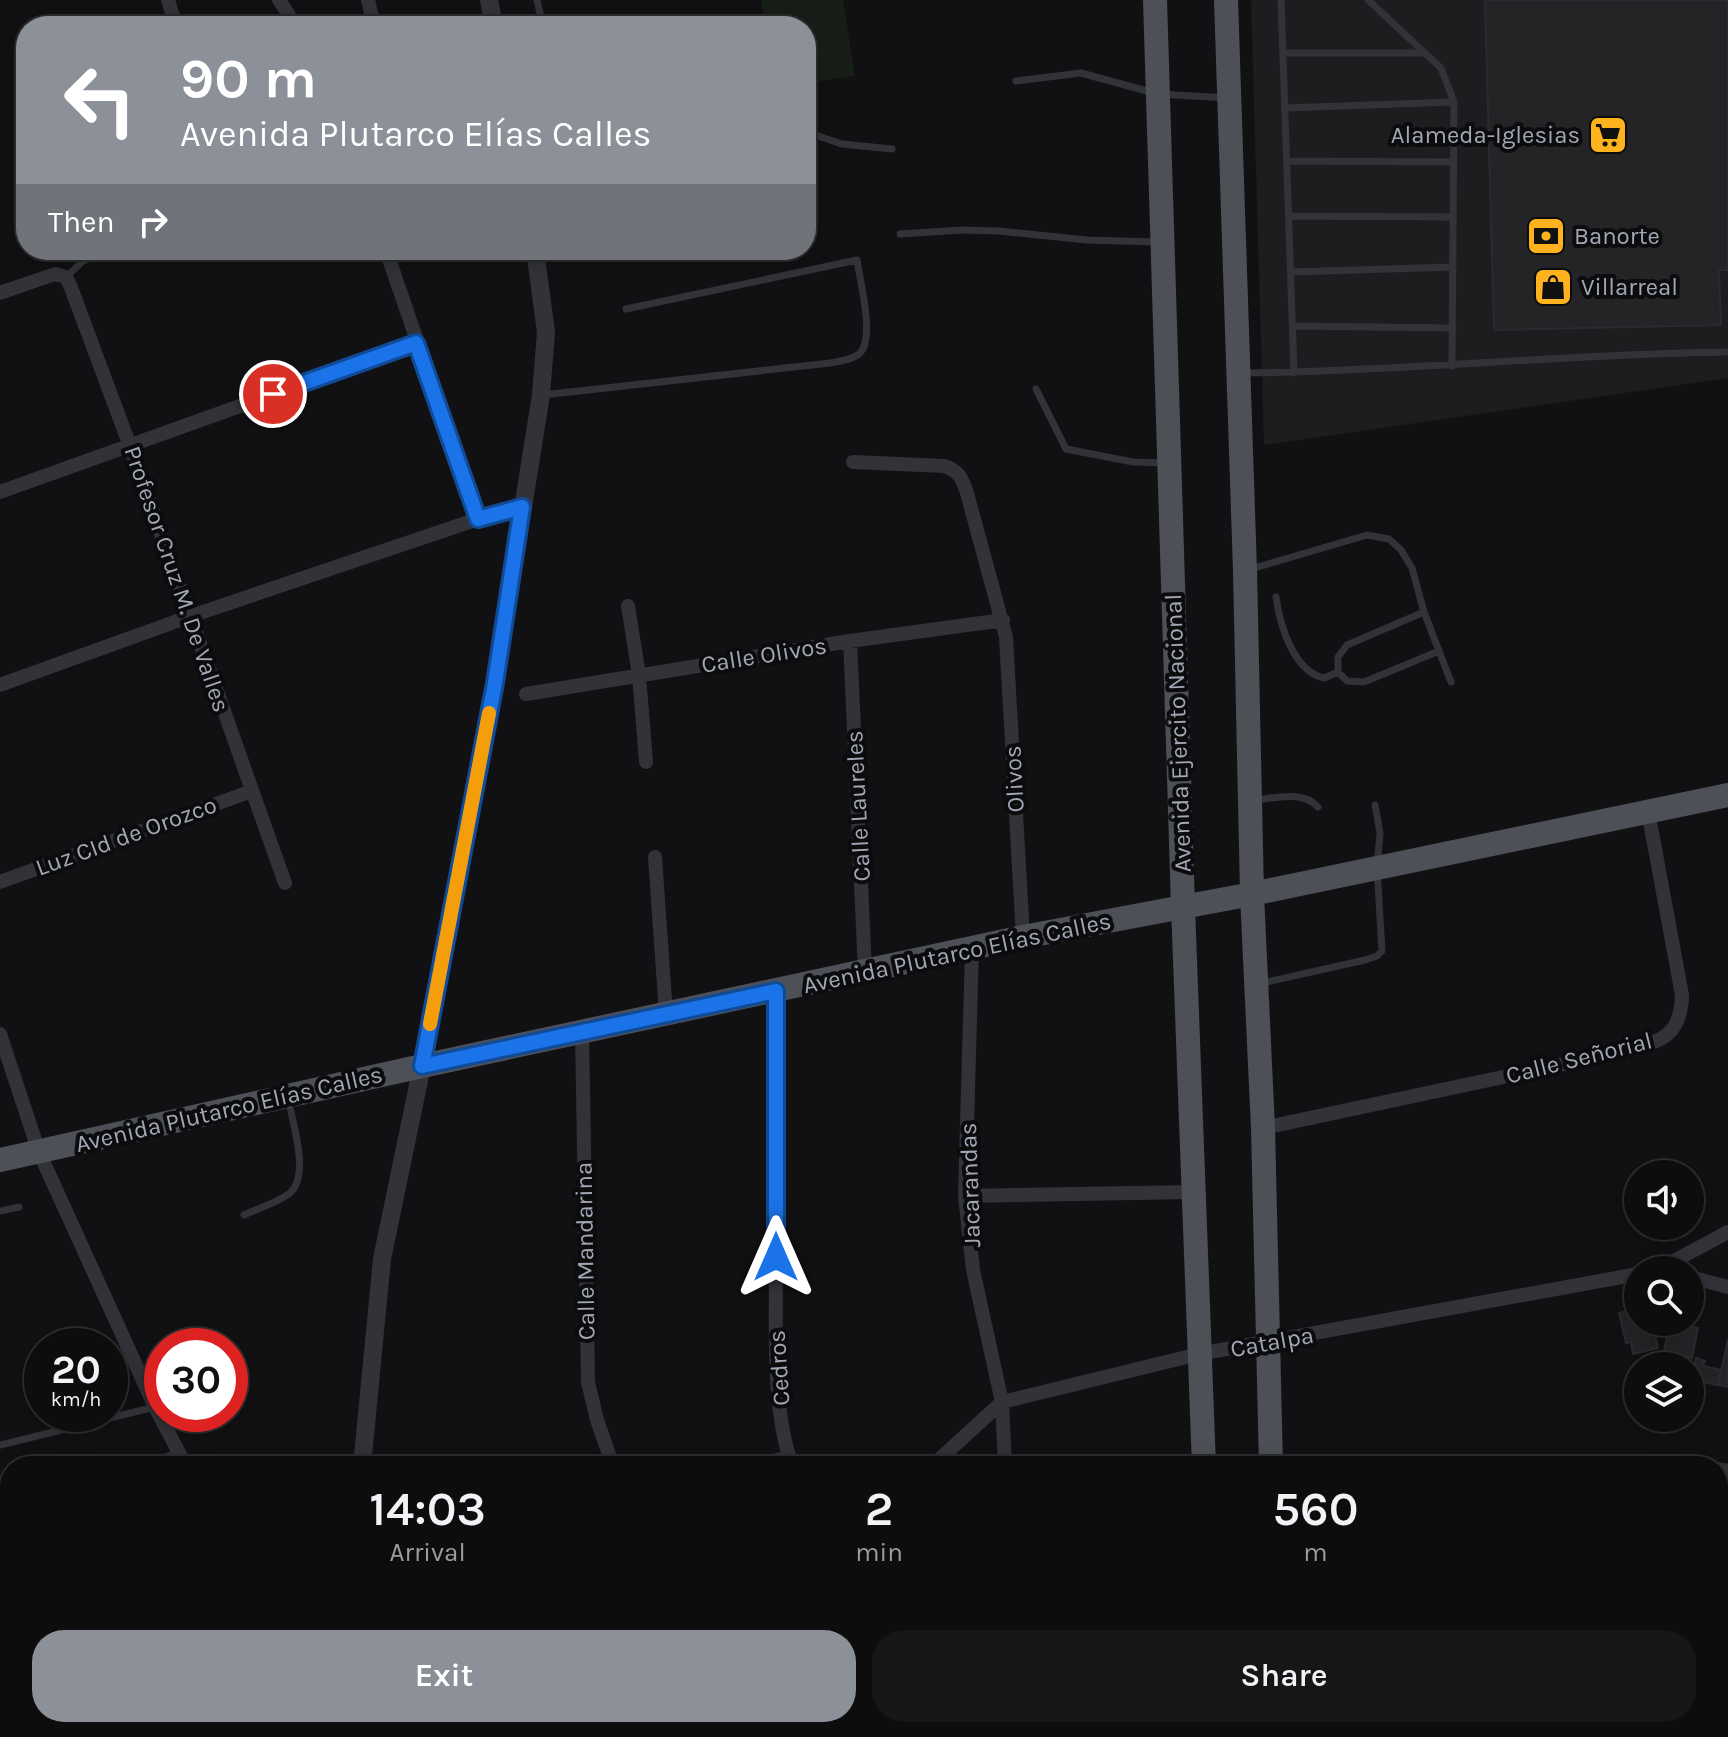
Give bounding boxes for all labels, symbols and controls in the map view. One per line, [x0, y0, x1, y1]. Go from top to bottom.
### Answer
text: 90 m [180, 46, 317, 111]
icon: left [48, 48, 152, 152]
text: Avenida Plutarco Elías Calles [180, 113, 651, 155]
supermarket icon: Alameda-Iglesias [1587, 114, 1629, 156]
place label: Alameda-Iglesias [1391, 121, 1580, 149]
icon: right [131, 200, 175, 244]
text: Then [48, 204, 115, 240]
bank icon: Banorte [1525, 215, 1567, 257]
place label: Banorte [1574, 222, 1660, 250]
shop icon: Villarreal [1532, 266, 1574, 308]
place label: Villarreal [1581, 273, 1678, 301]
pin [239, 360, 307, 428]
icon: arrive [251, 372, 295, 416]
street label: Profesor Cruz M. De Valles [118, 442, 236, 716]
street label: Avenida Ejercito Nacional [1159, 593, 1197, 873]
street label: Calle Olivos [699, 631, 829, 679]
street label: Calle Laureles [840, 730, 876, 882]
street label: Olivos [998, 745, 1030, 813]
street label: Luz CId de Orozco [32, 790, 220, 882]
street label: Avenida Plutarco Elías Calles [800, 907, 1114, 999]
street label: Calle Señorial [1503, 1026, 1655, 1090]
street label: Avenida Plutarco Elías Calles [73, 1060, 385, 1158]
street label: Jacarandas [954, 1122, 986, 1248]
map controls [1624, 1160, 1704, 1432]
button: sound [1624, 1160, 1704, 1240]
street label: Calle Mandarina [569, 1162, 601, 1340]
position arrow [734, 1215, 818, 1299]
button: search [1624, 1256, 1704, 1336]
street label: Catalpa [1228, 1321, 1316, 1363]
speed limit sign: 30 [144, 1328, 248, 1432]
street label: Cedros [762, 1329, 796, 1407]
text: 20 [51, 1346, 101, 1393]
button: layers [1624, 1352, 1704, 1432]
text: km/h [51, 1388, 101, 1411]
text: 14:03 [369, 1481, 486, 1537]
text: 2 [865, 1481, 894, 1537]
text: 560 [1272, 1481, 1359, 1537]
text: Arrival [390, 1537, 466, 1568]
text: min [855, 1537, 903, 1568]
text: m [1303, 1537, 1328, 1568]
button: Exit [32, 1630, 856, 1722]
button: Share [872, 1630, 1696, 1722]

